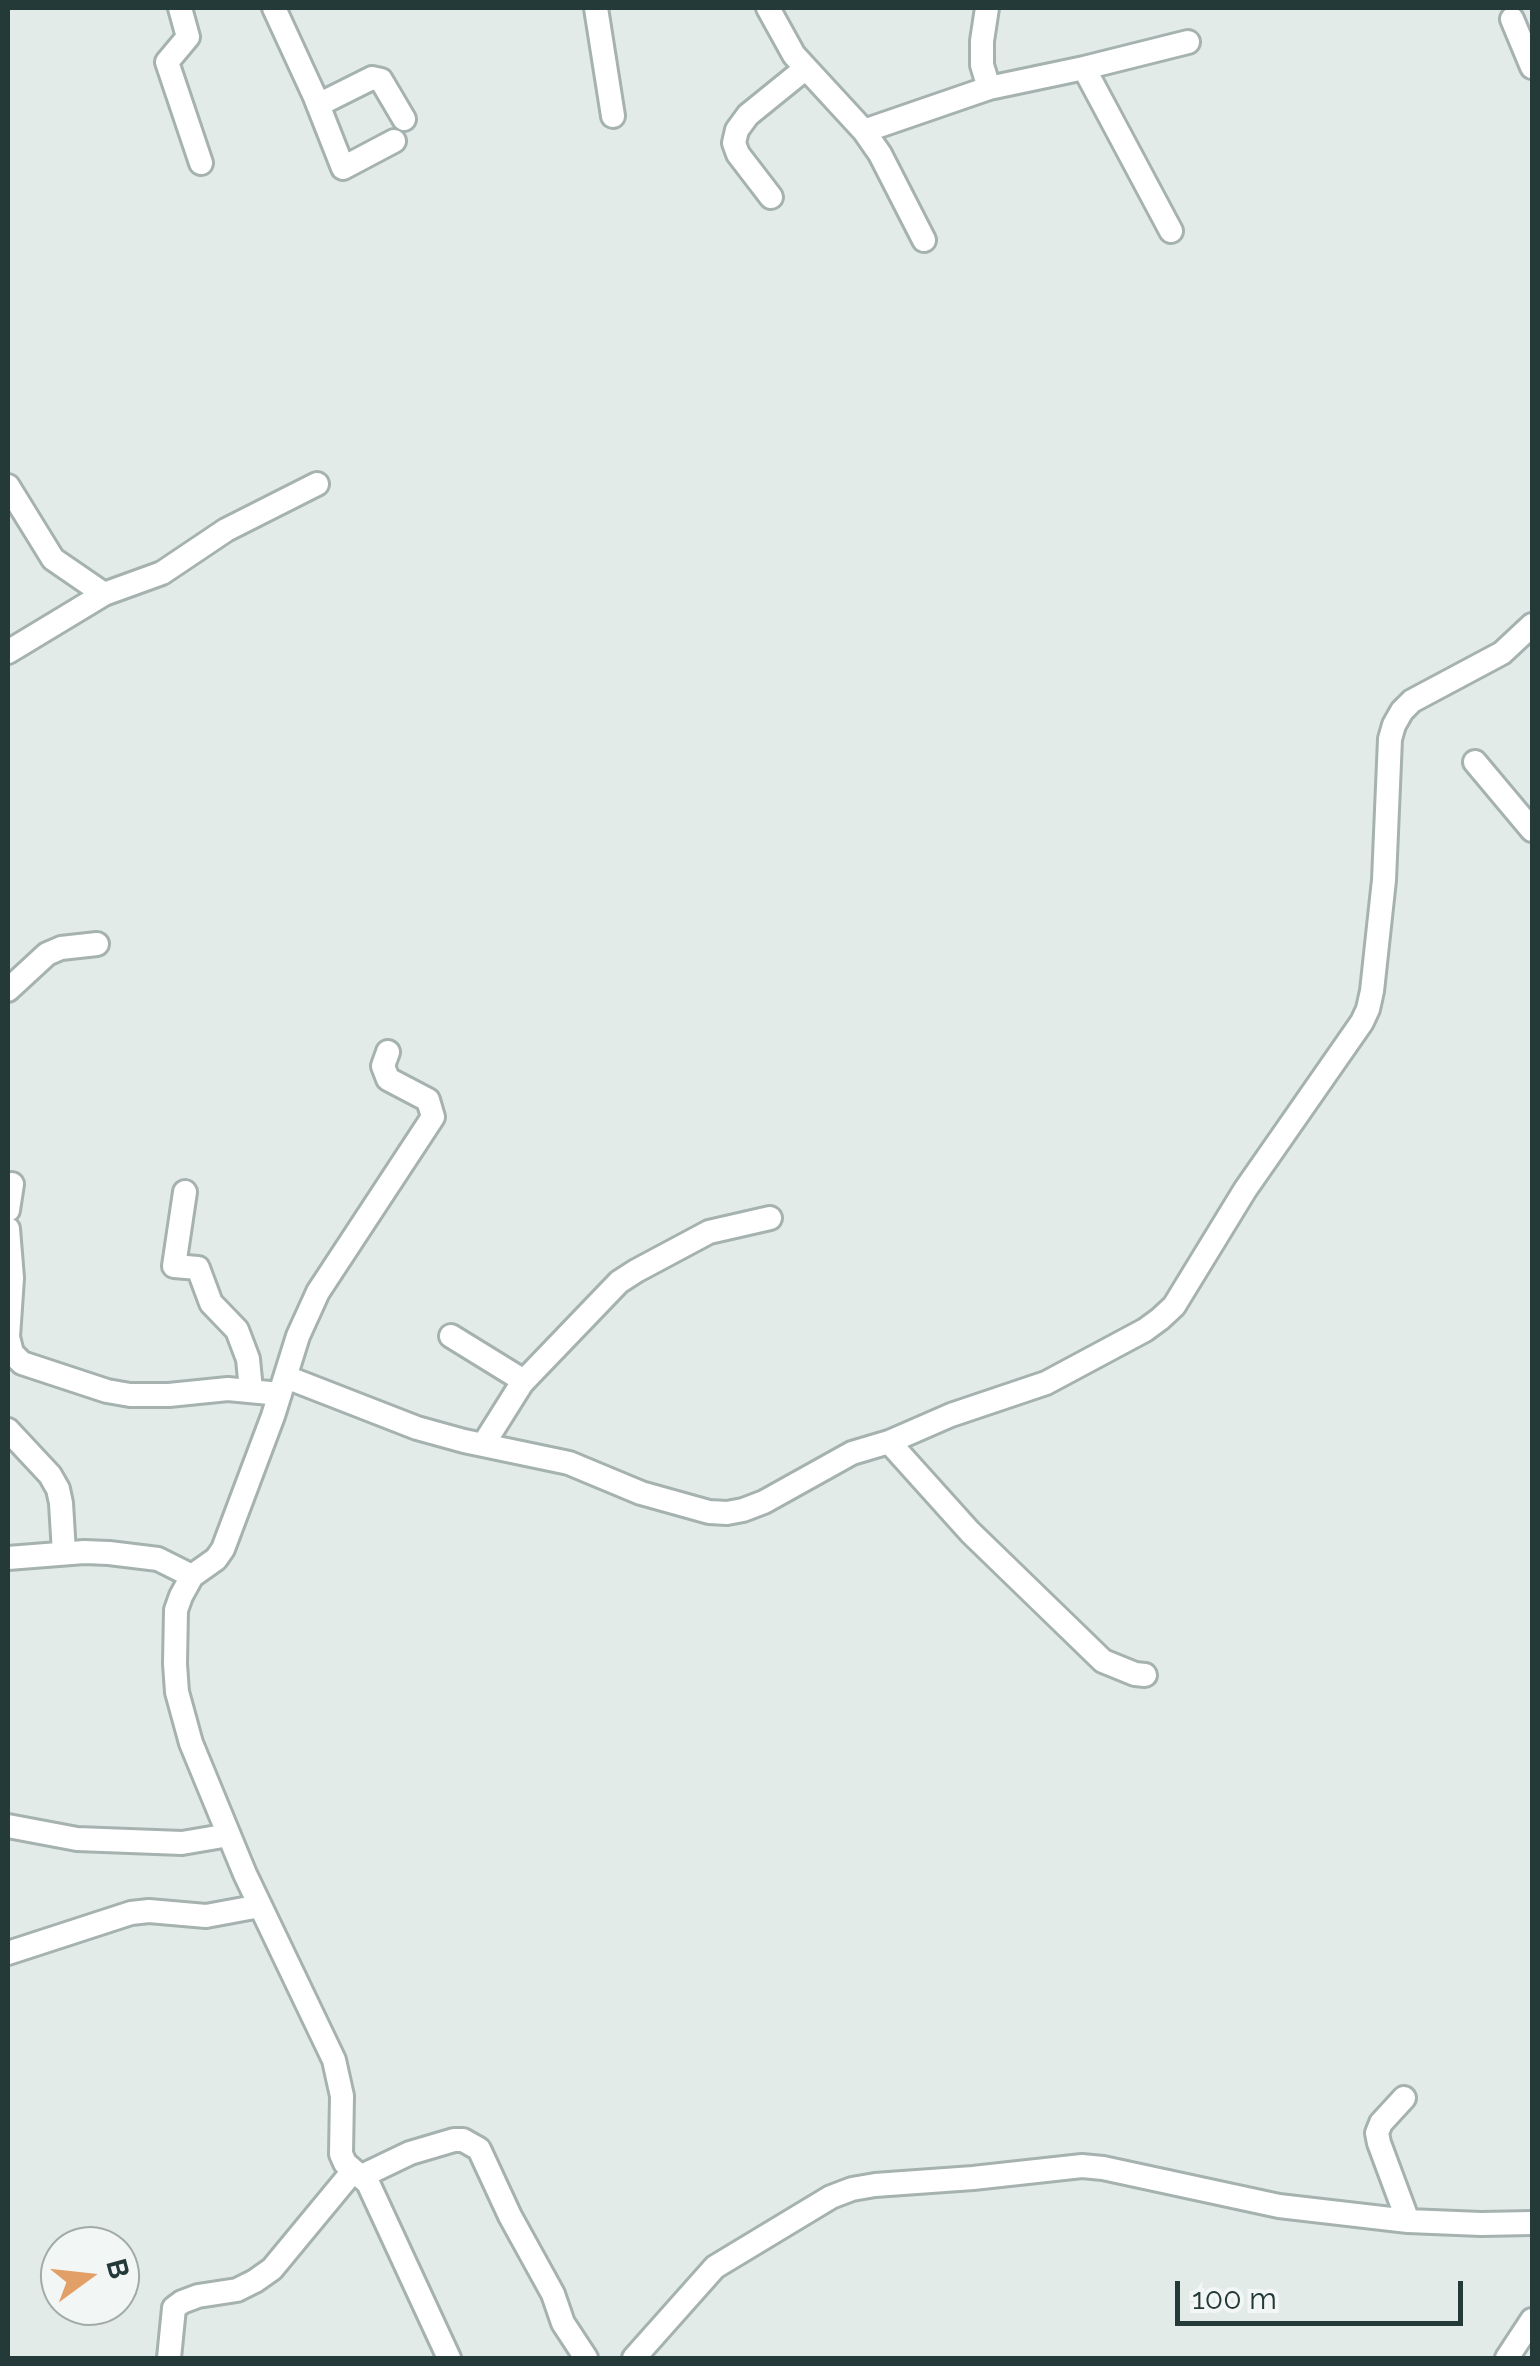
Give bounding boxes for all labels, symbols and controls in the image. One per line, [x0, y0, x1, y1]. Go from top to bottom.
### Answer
north arrow [40, 2226, 140, 2326]
text: B [99, 2255, 136, 2282]
scale bar [1180, 2261, 1468, 2323]
text: 100 m [1192, 2281, 1277, 2316]

